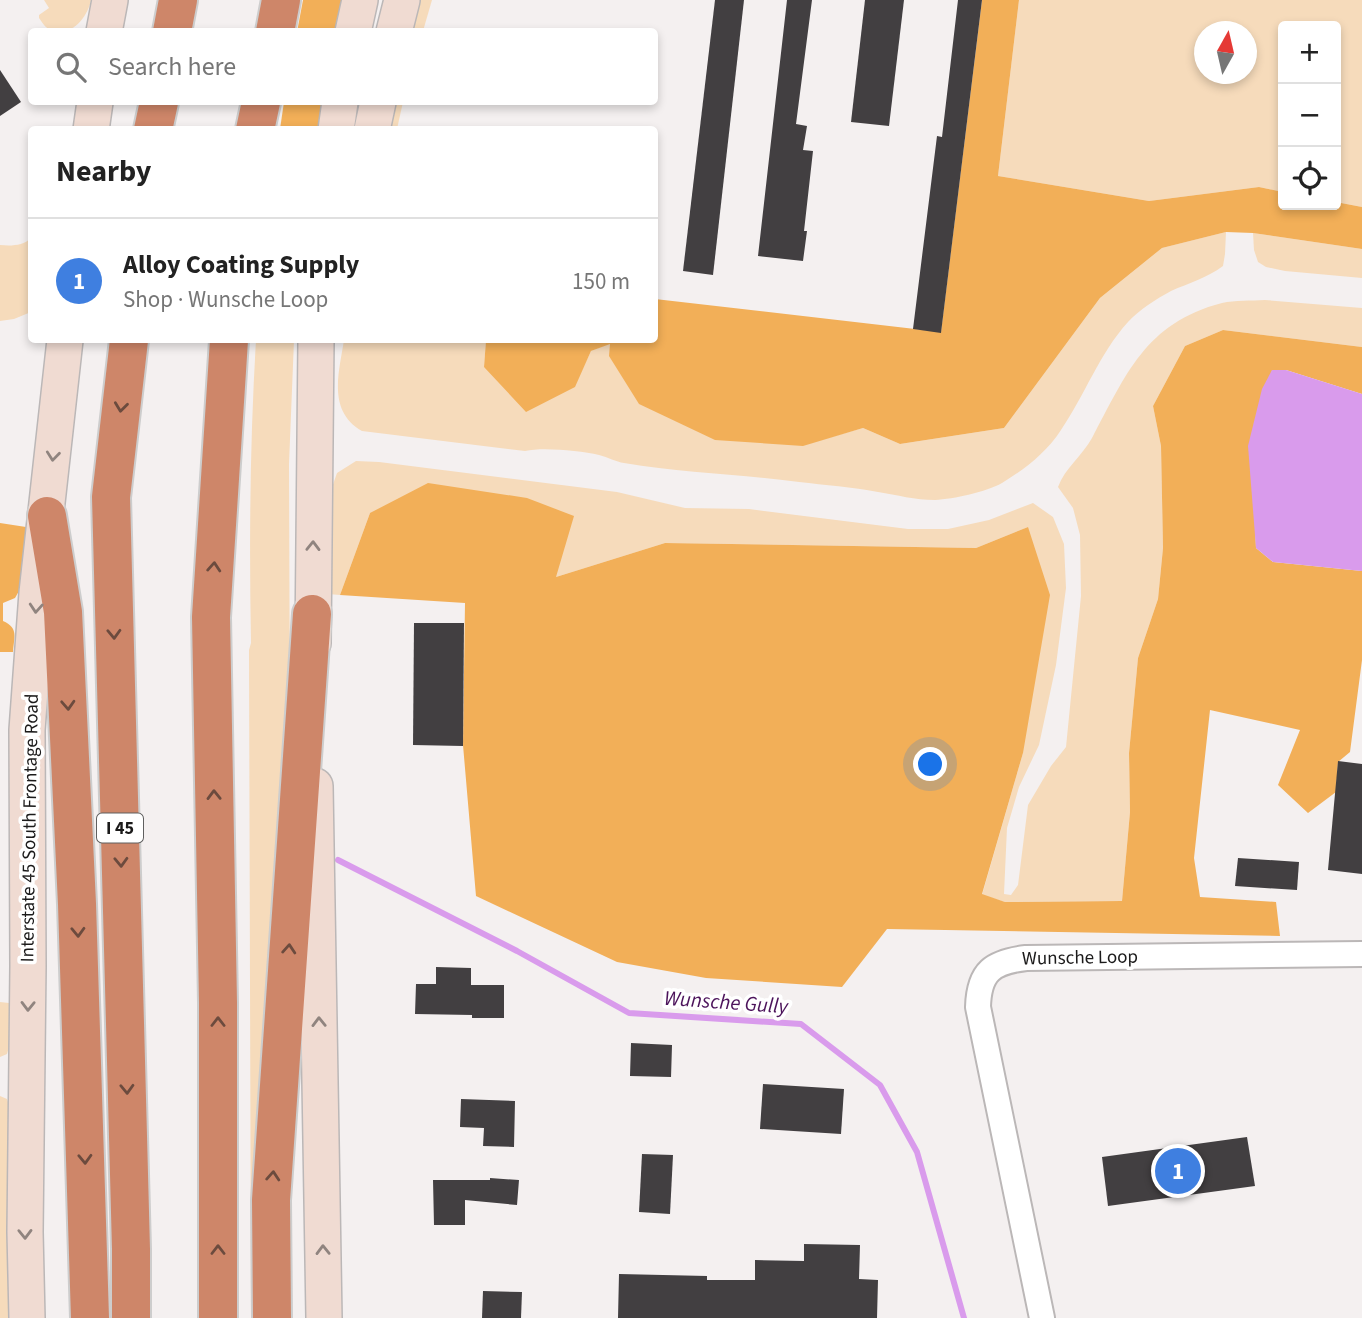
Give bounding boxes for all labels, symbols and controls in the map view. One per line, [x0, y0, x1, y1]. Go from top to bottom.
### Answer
north arrow [1194, 21, 1257, 84]
map controls [1278, 21, 1341, 210]
button: + [1278, 21, 1341, 84]
search box [28, 28, 658, 105]
icon: search [52, 48, 90, 86]
text: Search here [108, 48, 236, 85]
button: − [1278, 84, 1341, 147]
button: locate [1278, 147, 1341, 210]
text: Nearby [56, 150, 151, 193]
text: Alloy Coating Supply [123, 246, 359, 283]
text: 1 [73, 265, 85, 298]
text: 150 m [572, 265, 630, 298]
text: Shop · Wunsche Loop [123, 283, 328, 316]
one-way arrow [113, 401, 128, 413]
one-way arrow [46, 451, 61, 462]
one-way arrow [306, 540, 321, 551]
one-way arrow [206, 562, 221, 573]
one-way arrow [29, 603, 44, 614]
one-way arrow [107, 629, 122, 640]
street label: Interstate 45 South Frontage Road [14, 693, 46, 963]
one-way arrow [60, 700, 75, 711]
your location [913, 747, 947, 781]
one-way arrow [206, 789, 222, 800]
road number: I 45 [97, 814, 143, 842]
one-way arrow [113, 856, 128, 867]
one-way arrow [70, 927, 86, 938]
street label: Wunsche Loop [1022, 943, 1138, 973]
one-way arrow [281, 944, 296, 955]
water label: Wunsche Gully [663, 983, 790, 1021]
one-way arrow [20, 1002, 36, 1012]
one-way arrow [210, 1017, 226, 1027]
one-way arrow [311, 1017, 327, 1027]
one-way arrow [119, 1084, 135, 1095]
pin: 1 [1155, 1145, 1201, 1197]
one-way arrow [78, 1154, 93, 1165]
one-way arrow [265, 1171, 280, 1182]
one-way arrow [17, 1229, 33, 1240]
one-way arrow [210, 1244, 226, 1255]
one-way arrow [315, 1244, 331, 1255]

